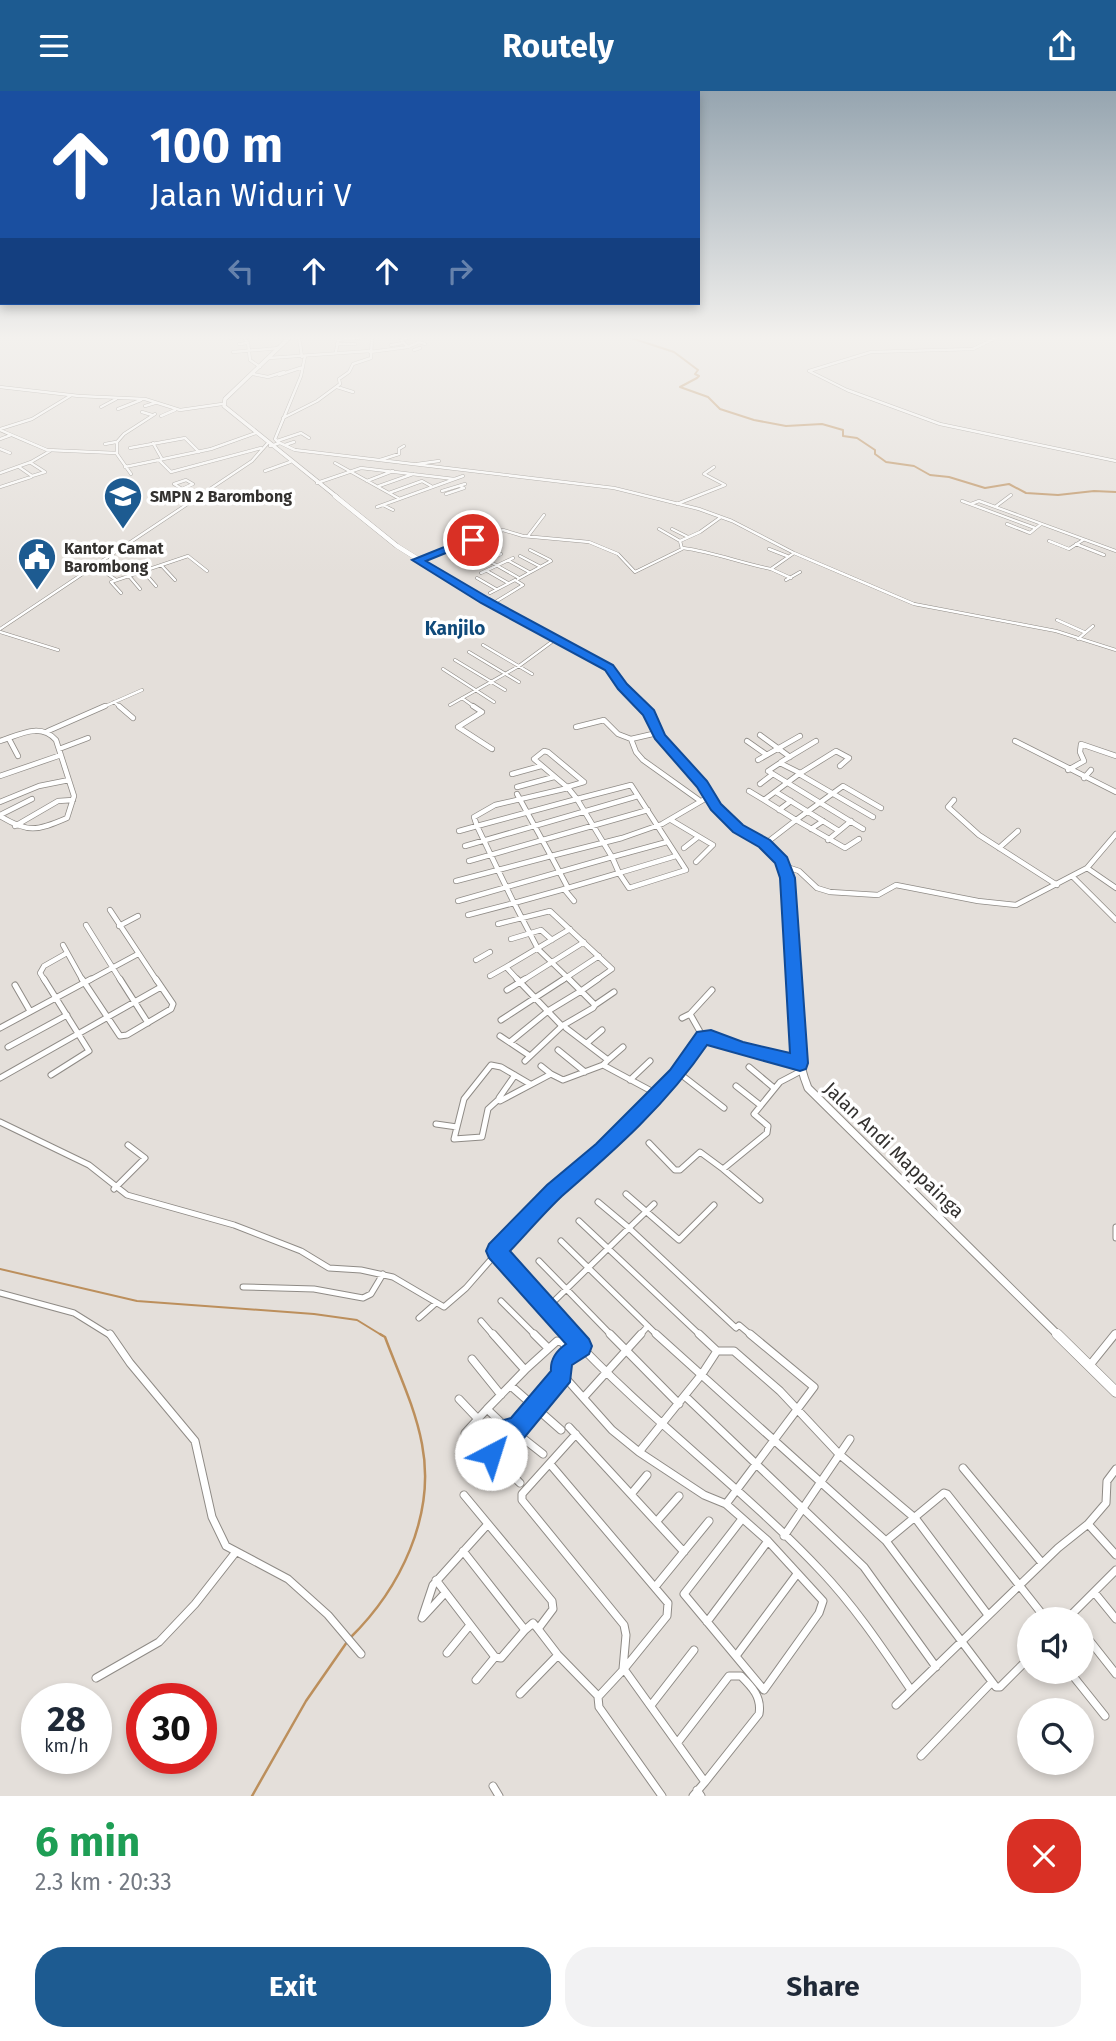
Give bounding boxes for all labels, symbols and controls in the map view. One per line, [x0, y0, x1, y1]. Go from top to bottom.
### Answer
icon: menu [35, 27, 73, 65]
text: Routely [502, 27, 614, 65]
icon: share [1043, 27, 1081, 65]
text: 100 m [150, 116, 283, 175]
icon: ahead [35, 119, 126, 210]
text: Jalan Widuri V [150, 176, 352, 214]
icon: left [222, 252, 260, 290]
icon: ahead [295, 252, 333, 290]
icon: ahead [368, 252, 406, 290]
icon: right [441, 252, 479, 290]
school or university icon: SMPN 2 Barombong [102, 475, 144, 530]
place label: SMPN 2 Barombong [150, 487, 292, 506]
pin [443, 510, 503, 570]
icon: arrive [454, 521, 492, 559]
public building icon: Kantor Camat Barombong [16, 536, 58, 591]
place label: Kantor Camat Barombong [64, 539, 165, 576]
district label: Kanjilo [425, 617, 485, 640]
street label: Jalan Andi Mappainga [819, 1077, 969, 1223]
position arrow [454, 1417, 528, 1491]
map controls [1017, 1607, 1094, 1775]
button: sound [1017, 1607, 1094, 1684]
speed limit sign: 30 [126, 1683, 217, 1774]
text: 28 [47, 1698, 86, 1740]
button: search [1017, 1698, 1094, 1775]
text: km/h [44, 1735, 89, 1757]
text: 6 min [35, 1817, 140, 1867]
button: close [1007, 1819, 1081, 1893]
text: 2.3 km · 20:33 [35, 1868, 172, 1896]
button: Exit [35, 1947, 551, 2027]
button: Share [565, 1947, 1081, 2027]

